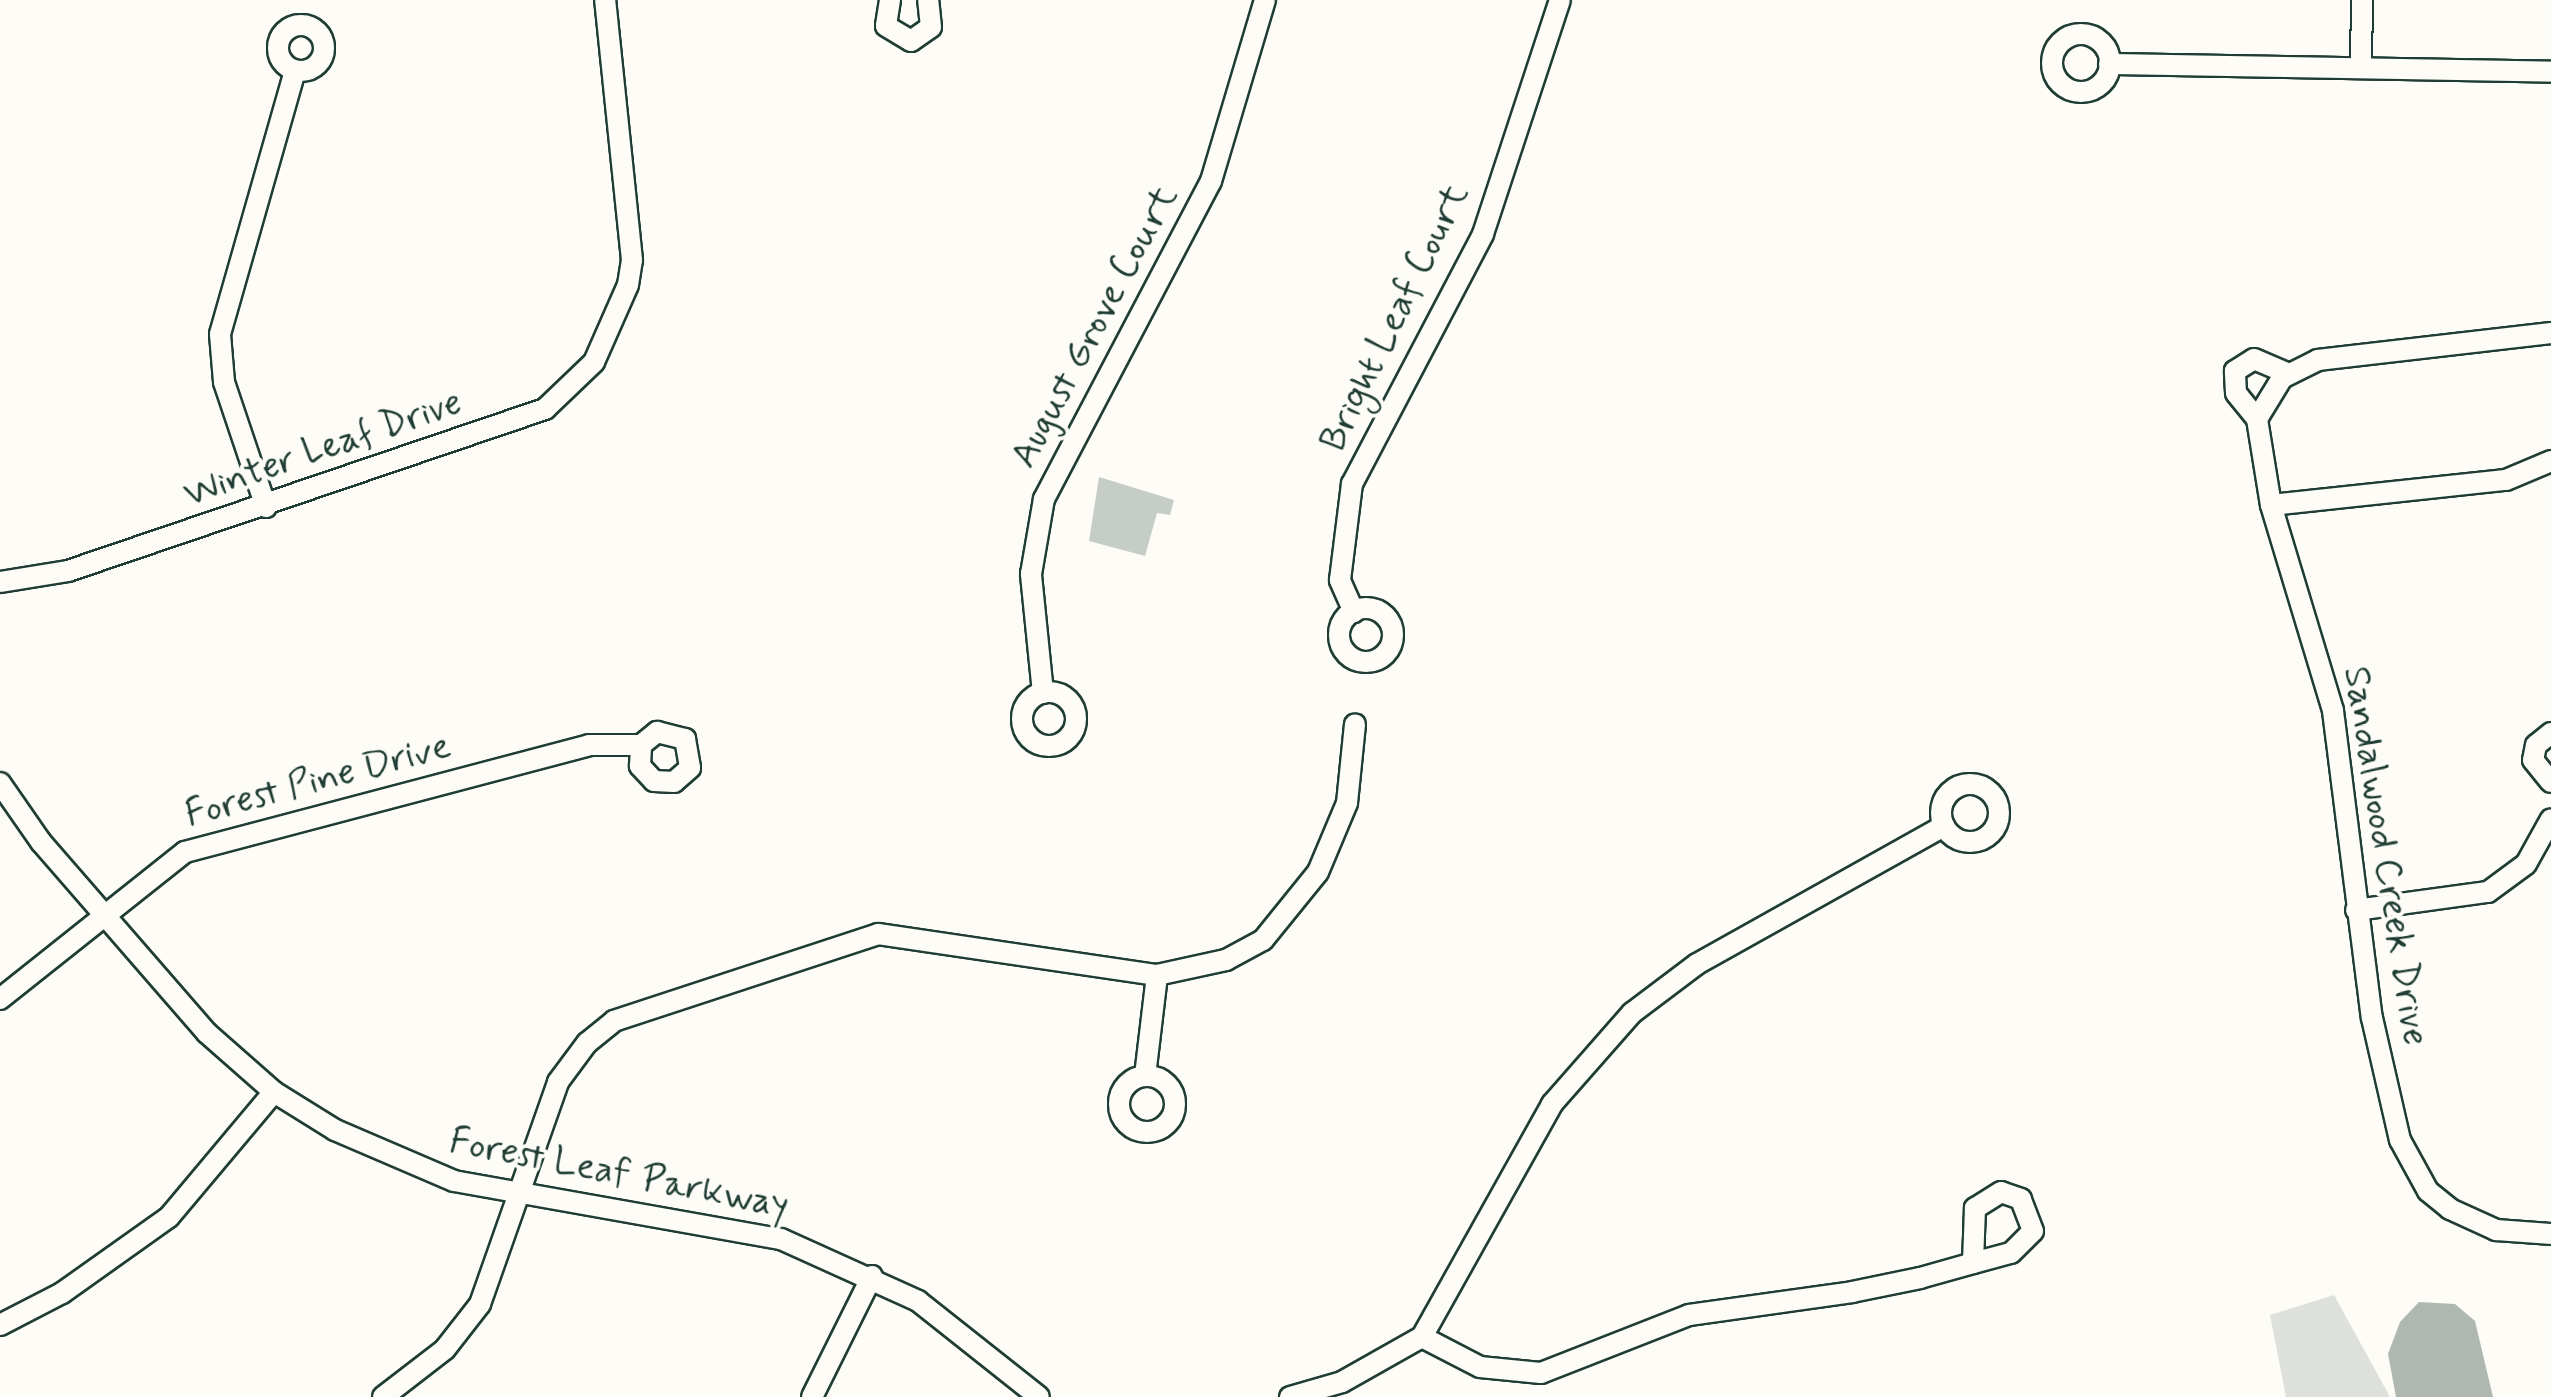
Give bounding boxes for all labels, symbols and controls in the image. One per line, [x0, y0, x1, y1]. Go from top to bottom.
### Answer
street label: Bright Leaf Court [1311, 178, 1479, 458]
street label: August Grove Court [1003, 182, 1187, 472]
street label: Winter Leaf Drive [175, 379, 471, 519]
street label: Sandalwood Creek Drive [2332, 663, 2438, 1049]
street label: Forest Pine Drive [183, 724, 453, 838]
street label: Forest Leaf Parkway [451, 1120, 787, 1228]

